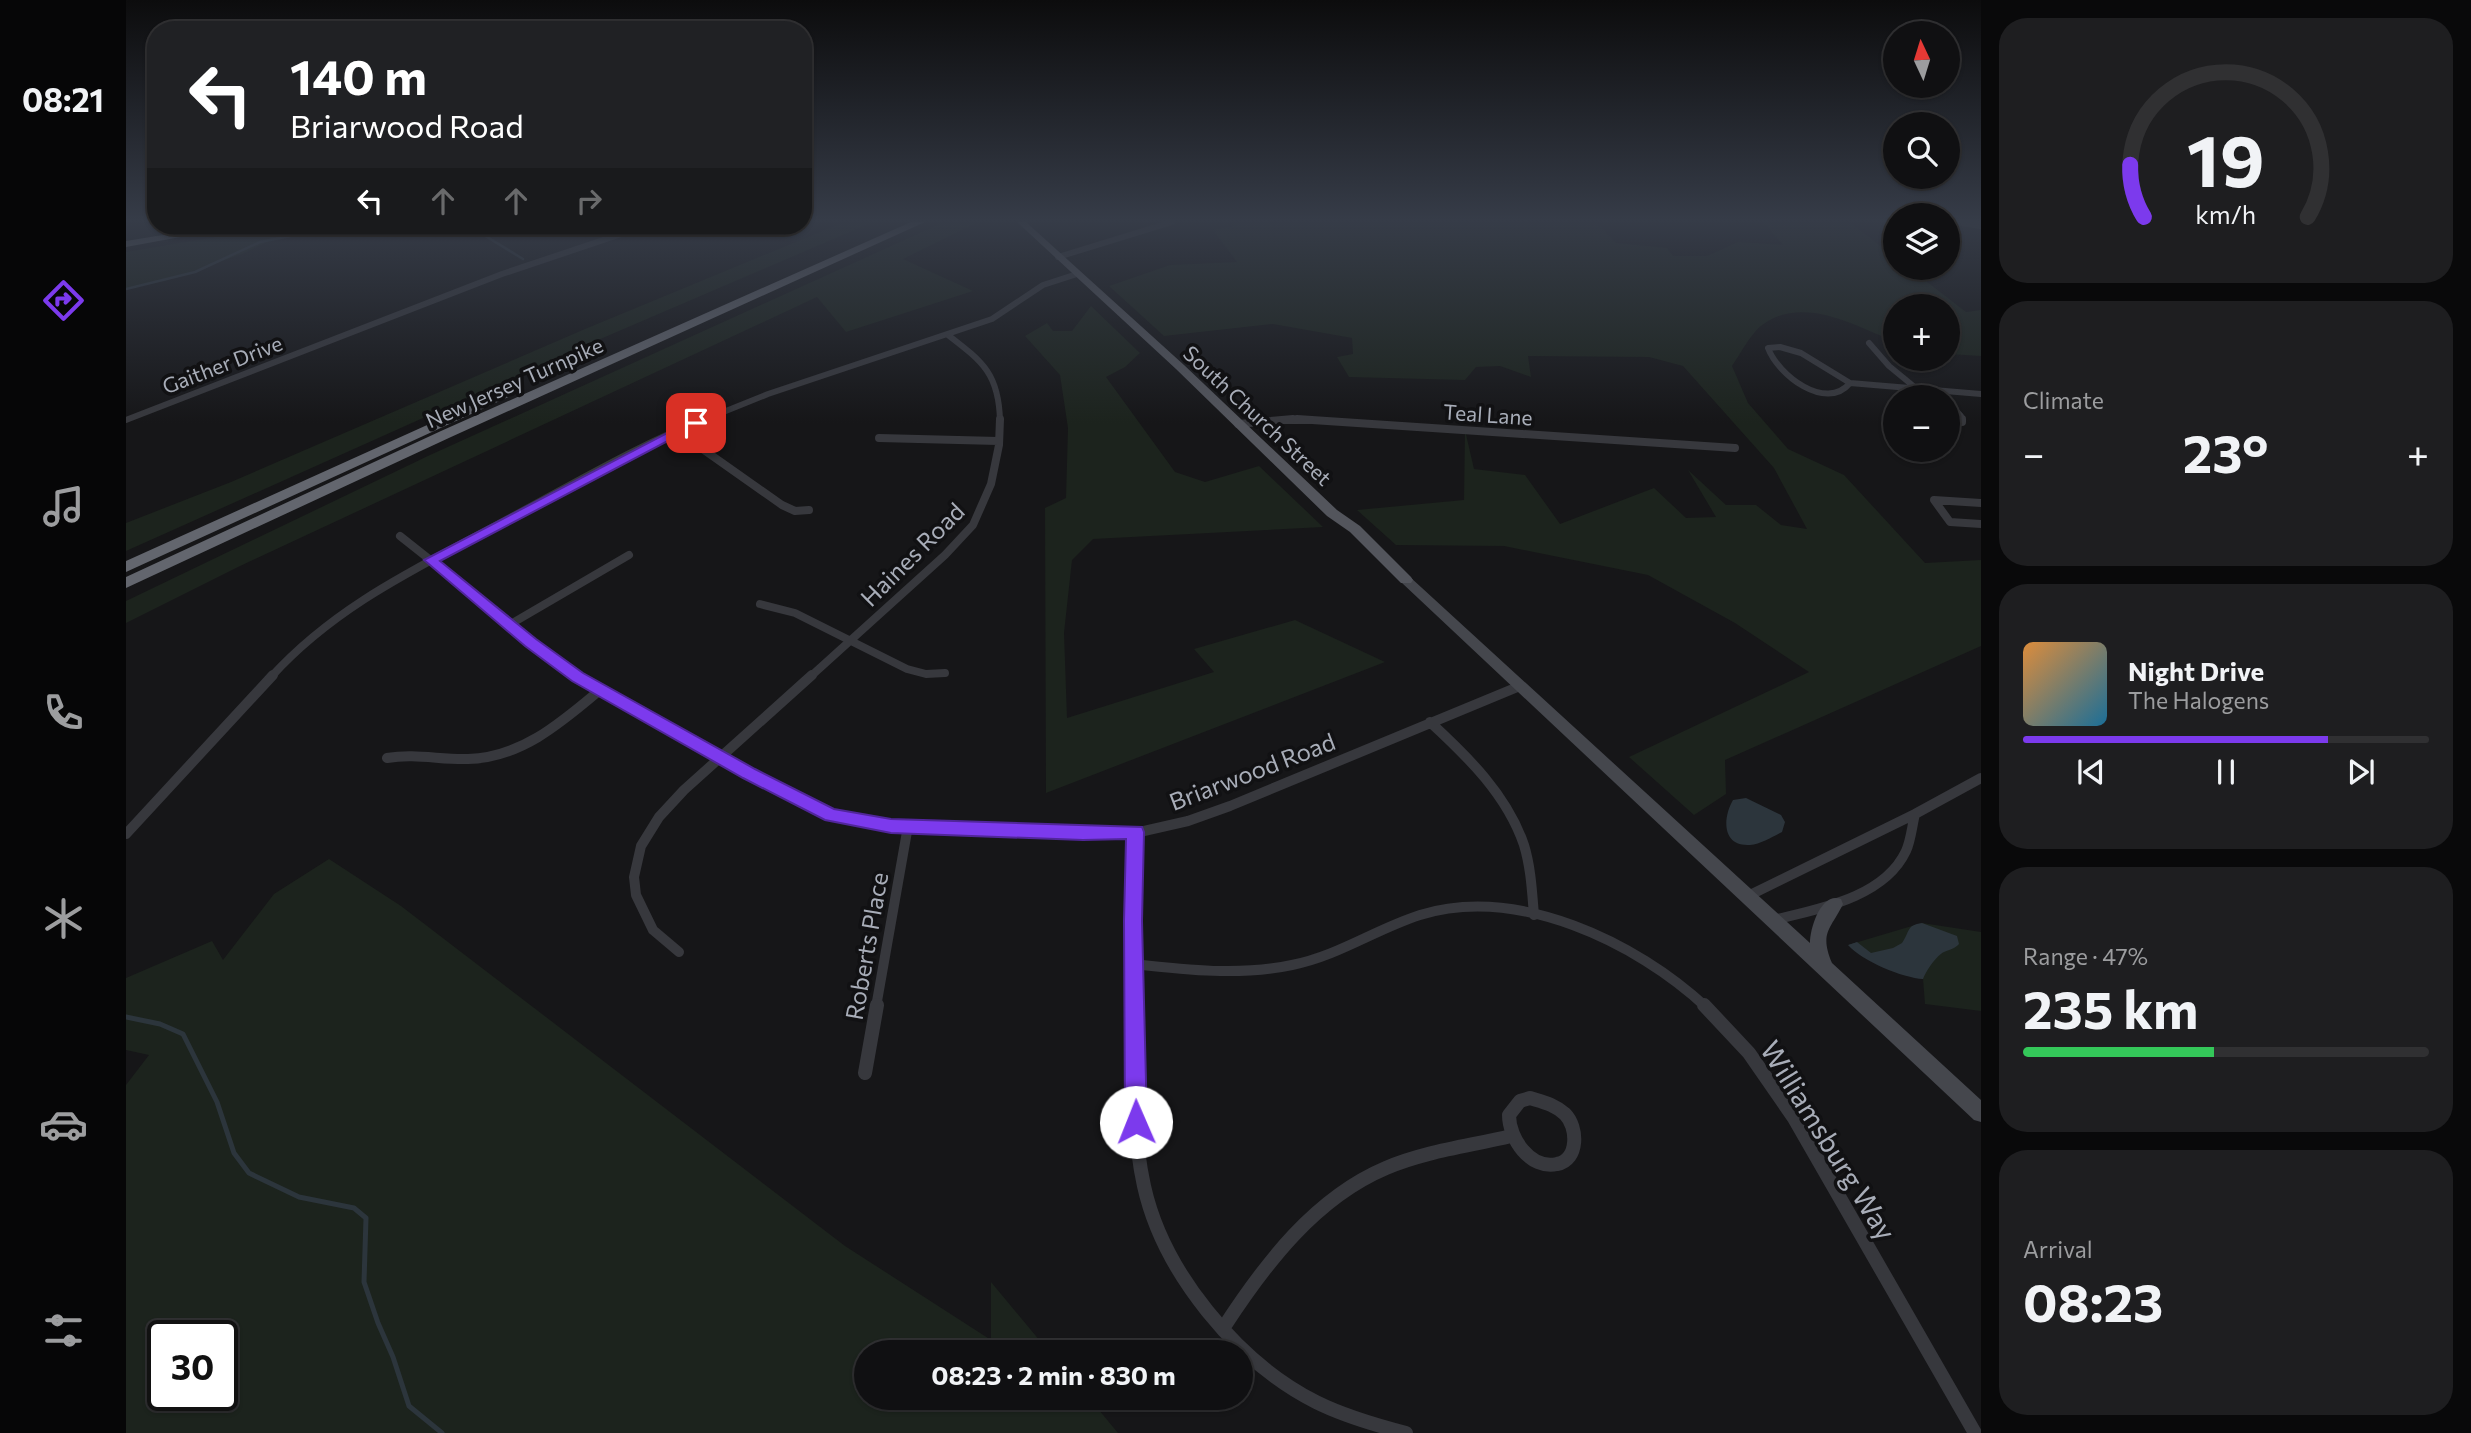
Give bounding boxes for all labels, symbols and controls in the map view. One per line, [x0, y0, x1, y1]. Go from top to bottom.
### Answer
north arrow [1883, 21, 1960, 98]
map controls [1883, 21, 1960, 462]
text: 140 m [290, 45, 427, 105]
icon: left [175, 49, 266, 140]
text: 08:21 [22, 79, 104, 119]
text: Briarwood Road [290, 105, 524, 145]
button: search [1883, 112, 1960, 189]
text: 19 [2187, 113, 2265, 202]
icon: left [351, 182, 389, 220]
icon: ahead [424, 182, 462, 220]
icon: ahead [497, 182, 535, 220]
icon: right [570, 182, 608, 220]
text: km/h [2196, 198, 2256, 228]
button: layers [1883, 203, 1960, 280]
icon: directions [39, 276, 88, 325]
button: + [1883, 294, 1960, 371]
street label: Gaither Drive [158, 330, 286, 398]
street label: New Jersey Turnpike [421, 332, 607, 432]
street label: South Church Street [1179, 340, 1337, 490]
button: − [1883, 385, 1960, 462]
text: Climate [2023, 386, 2104, 414]
pin [666, 393, 726, 453]
street label: Teal Lane [1443, 398, 1533, 430]
icon: arrive [677, 404, 715, 442]
text: 23° [2183, 420, 2269, 484]
text: − [2023, 429, 2045, 476]
text: + [2407, 429, 2429, 476]
icon: music [39, 482, 88, 531]
street label: Haines Road [854, 496, 970, 612]
text: Night Drive [2128, 655, 2264, 686]
text: The Halogens [2128, 686, 2269, 714]
icon: phone [39, 688, 88, 737]
street label: Briarwood Road [1165, 726, 1339, 816]
icon: previous [2072, 753, 2110, 791]
icon: pause [2207, 753, 2245, 791]
icon: next [2342, 753, 2380, 791]
street label: Roberts Place [839, 870, 893, 1022]
icon: climate [39, 894, 88, 943]
text: Range · 47% [2023, 942, 2148, 970]
text: 235 km [2023, 976, 2198, 1040]
street label: Williamsburg Way [1754, 1034, 1904, 1246]
position arrow [1099, 1085, 1173, 1159]
icon: car [39, 1100, 88, 1149]
text: Arrival [2023, 1235, 2093, 1263]
text: 08:23 [2023, 1269, 2163, 1333]
icon: filters [39, 1306, 88, 1355]
speed limit sign: 30 [147, 1320, 238, 1411]
text: 08:23 · 2 min · 830 m [931, 1359, 1176, 1390]

